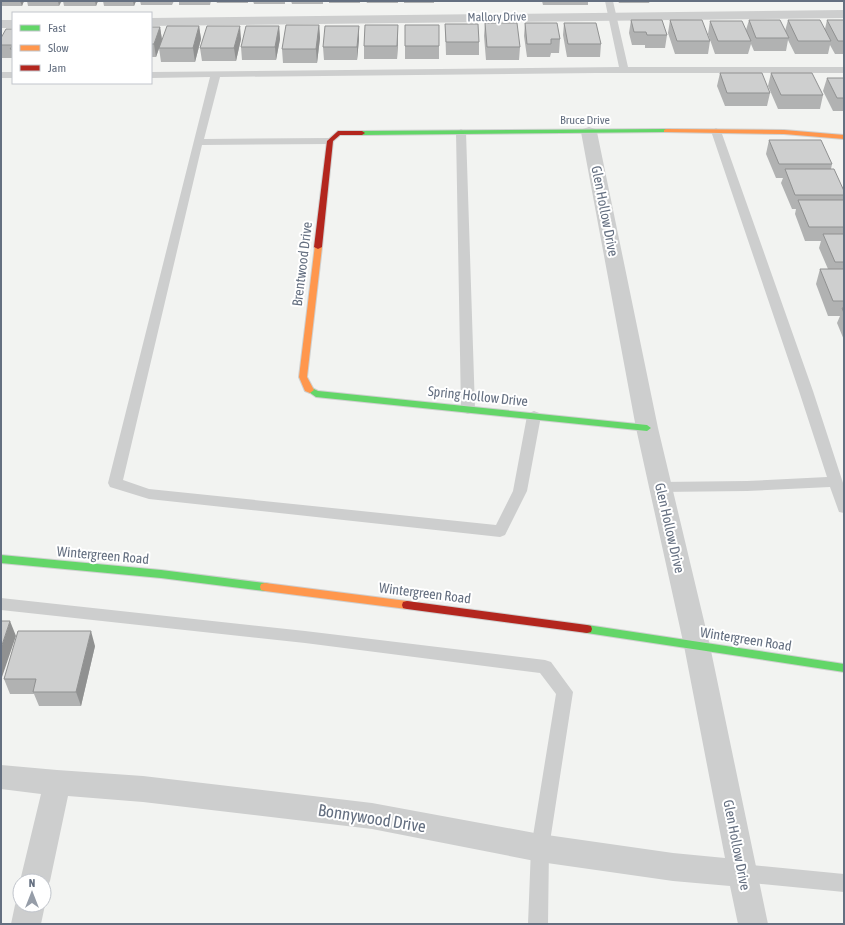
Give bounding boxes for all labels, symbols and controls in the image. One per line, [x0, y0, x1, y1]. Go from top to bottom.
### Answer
street label: Mallory Drive [467, 9, 527, 25]
legend [12, 12, 152, 84]
text: Fast [48, 21, 66, 35]
text: Slow [48, 41, 69, 55]
text: Jam [48, 61, 66, 75]
street label: Bruce Drive [560, 113, 610, 127]
street label: Glen Hollow Drive [588, 164, 622, 258]
street label: Brentwood Drive [289, 221, 315, 307]
street label: Spring Hollow Drive [427, 383, 529, 409]
street label: Glen Hollow Drive [652, 481, 688, 575]
street label: Wintergreen Road [56, 543, 150, 567]
street label: Wintergreen Road [378, 579, 472, 607]
street label: Wintergreen Road [699, 624, 793, 654]
street label: Glen Hollow Drive [720, 798, 754, 892]
street label: Bonnywood Drive [317, 800, 428, 836]
north arrow [12, 873, 52, 913]
text: N [29, 877, 35, 889]

